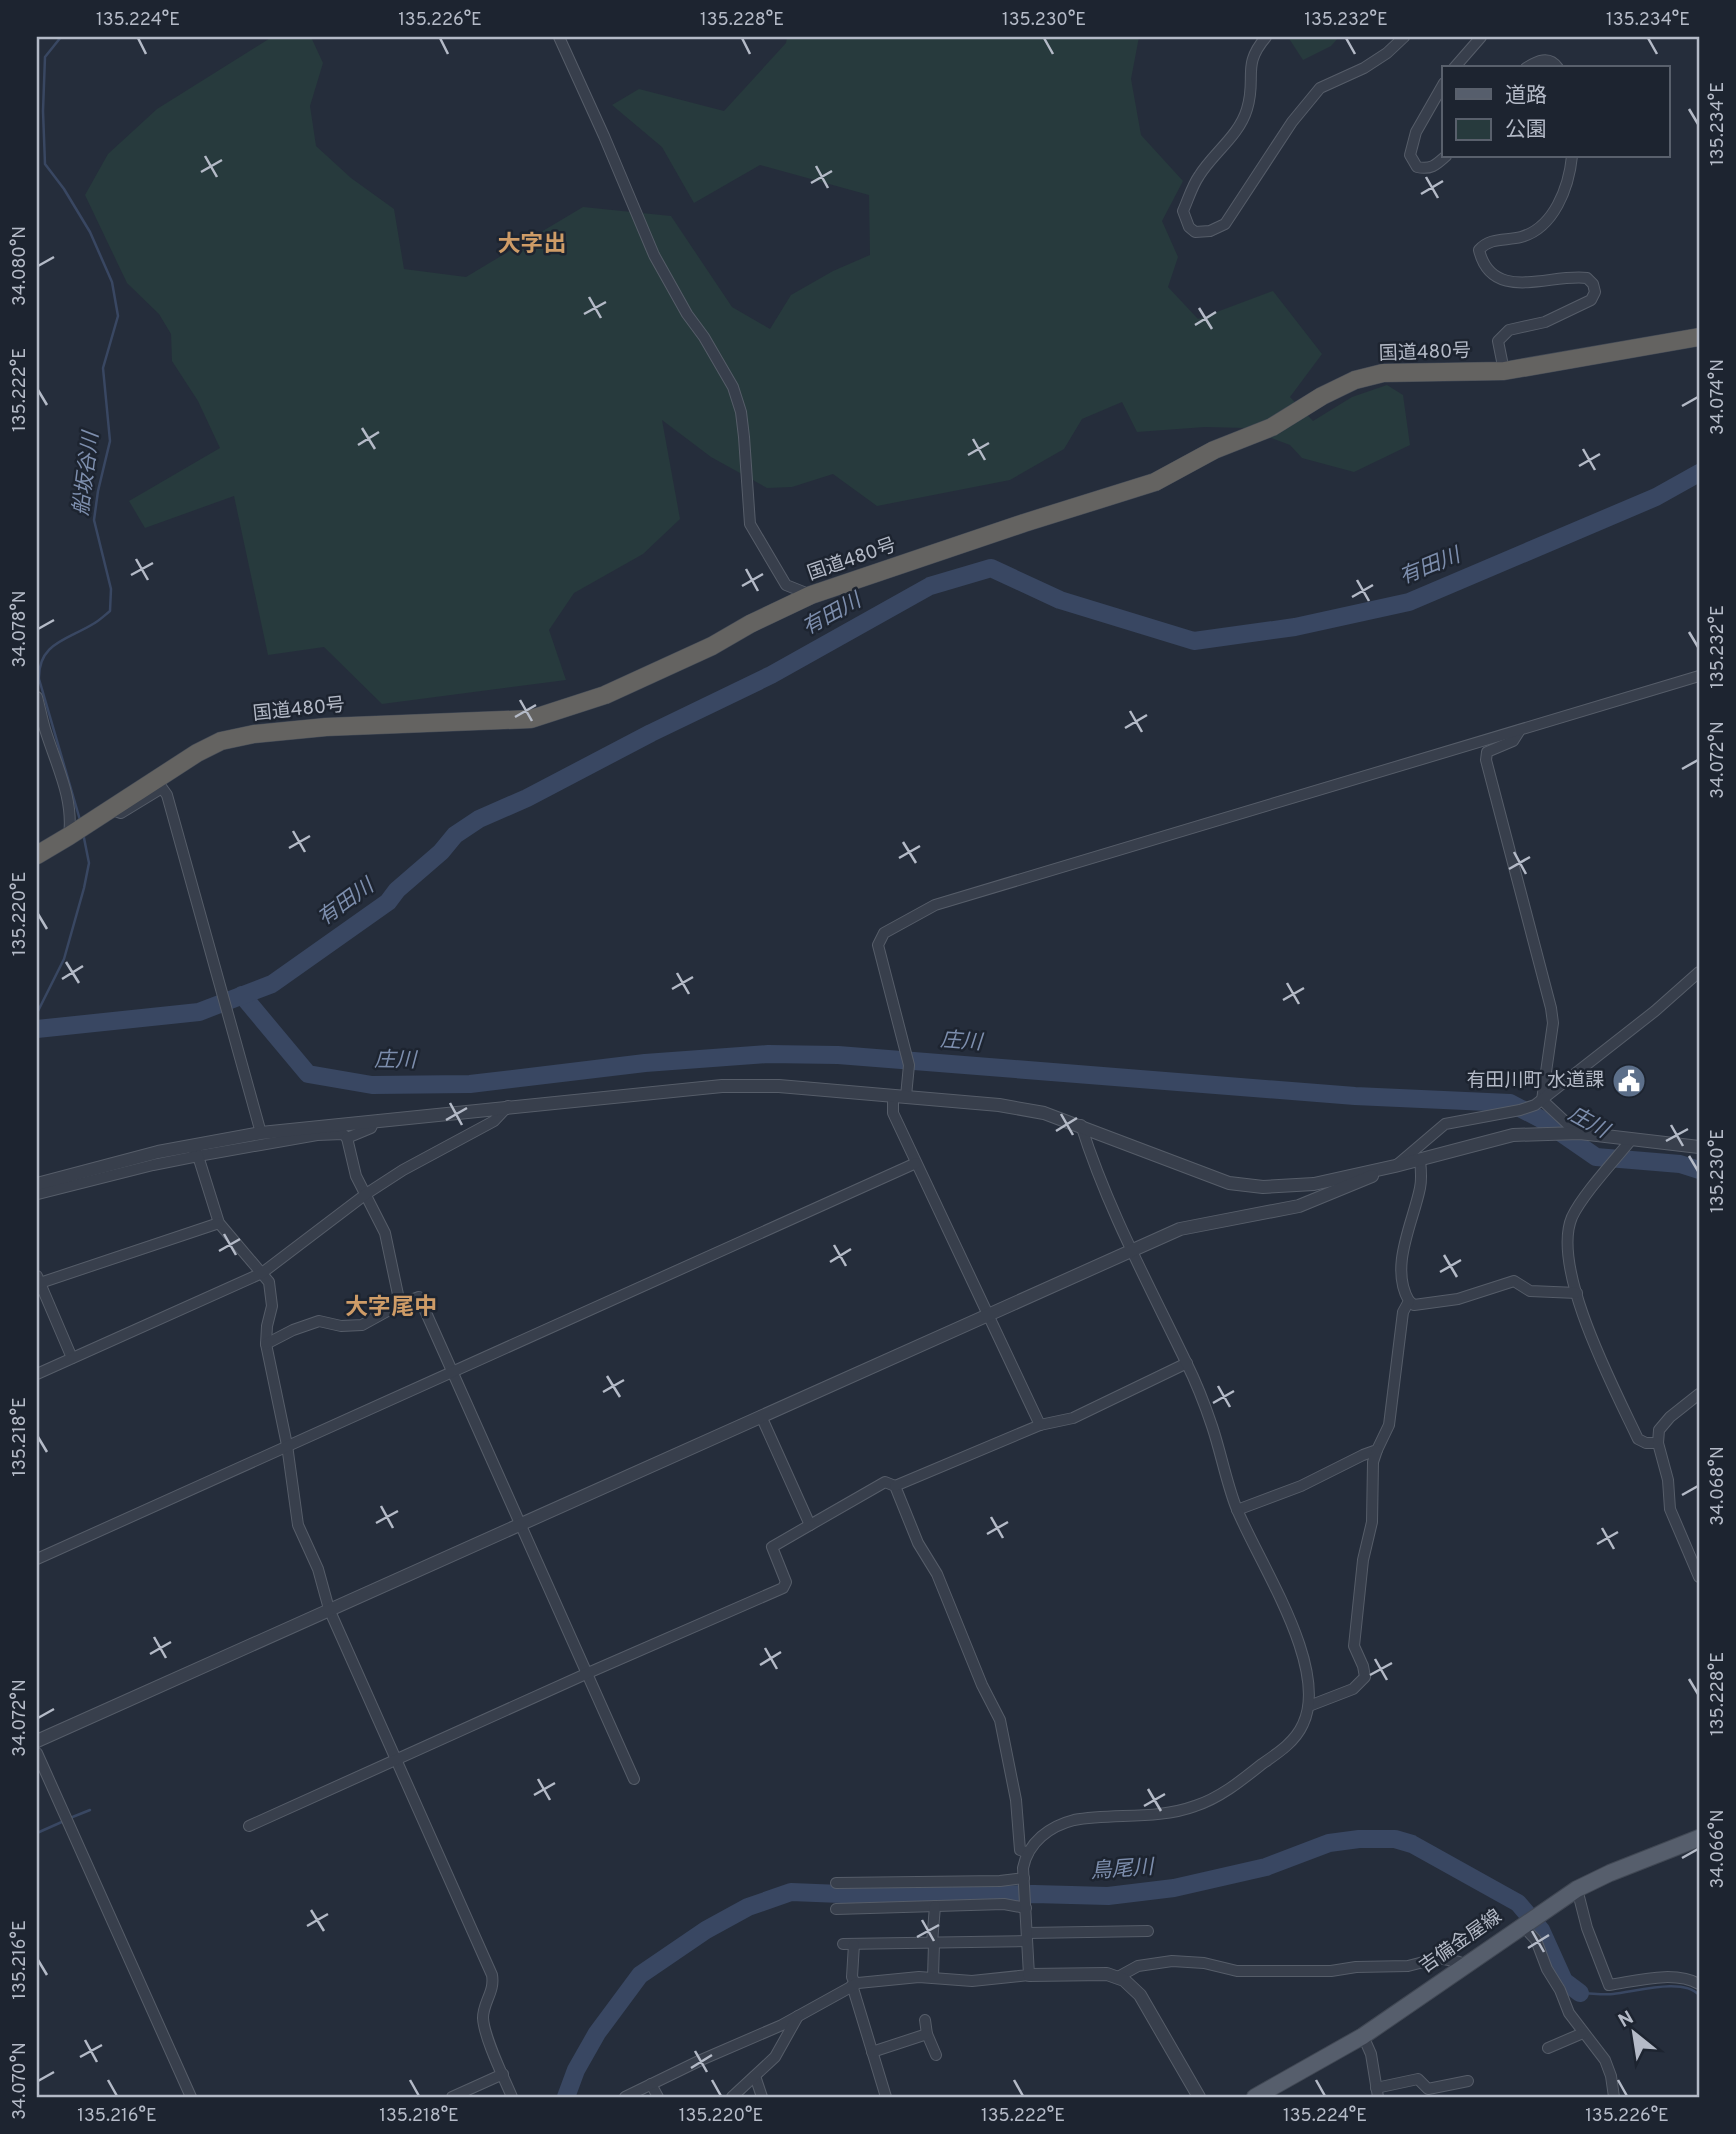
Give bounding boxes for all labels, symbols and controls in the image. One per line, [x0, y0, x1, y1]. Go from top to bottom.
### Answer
text: 135.224°E [96, 9, 180, 32]
text: 135.226°E [398, 9, 482, 32]
text: 135.228°E [700, 9, 784, 32]
text: 135.230°E [1002, 9, 1086, 32]
text: 135.232°E [1304, 9, 1388, 32]
text: 135.234°E [1606, 9, 1690, 32]
legend [1442, 66, 1670, 158]
text: 135.234°E [1707, 82, 1730, 166]
text: 道路 [1505, 83, 1547, 110]
text: 公園 [1505, 117, 1547, 144]
text: 34.080°N [9, 226, 32, 306]
district label: 大字出 [498, 231, 567, 260]
street label: 国道480号 [1378, 339, 1472, 367]
text: 135.222°E [9, 348, 32, 432]
text: 34.074°N [1707, 359, 1730, 435]
water label: 船坂谷川 [68, 429, 106, 517]
street label: 国道480号 [804, 534, 900, 586]
water label: 有田川 [1396, 542, 1466, 591]
water label: 有田川 [798, 587, 868, 642]
text: 34.078°N [9, 590, 32, 668]
text: 135.232°E [1707, 605, 1730, 689]
street label: 国道480号 [252, 693, 346, 727]
text: 34.072°N [1707, 721, 1730, 799]
text: 135.220°E [9, 872, 32, 956]
water label: 有田川 [313, 872, 381, 932]
water label: 庄川 [939, 1027, 985, 1057]
water label: 庄川 [374, 1047, 418, 1075]
public building icon: 有田川町 水道課 [1610, 1062, 1648, 1100]
place label: 有田川町 水道課 [1467, 1069, 1604, 1093]
water label: 庄川 [1563, 1101, 1615, 1146]
text: 135.230°E [1707, 1129, 1730, 1213]
district label: 大字尾中 [345, 1294, 437, 1323]
text: 135.218°E [9, 1397, 32, 1477]
text: 34.068°N [1707, 1446, 1730, 1526]
text: 135.228°E [1707, 1652, 1730, 1736]
text: 34.072°N [9, 1679, 32, 1757]
text: 34.066°N [1707, 1809, 1730, 1889]
water label: 鳥尾川 [1090, 1854, 1156, 1886]
street label: 吉備金屋線 [1415, 1905, 1507, 1979]
text: 135.216°E [9, 1920, 32, 2000]
north arrow [1600, 1997, 1670, 2068]
text: N [1615, 2006, 1638, 2034]
text: 34.070°N [9, 2042, 32, 2120]
text: 135.216°E [77, 2105, 157, 2128]
text: 135.218°E [379, 2105, 459, 2128]
text: 135.220°E [679, 2105, 763, 2128]
text: 135.222°E [981, 2105, 1065, 2128]
text: 135.224°E [1283, 2105, 1367, 2128]
text: 135.226°E [1585, 2105, 1669, 2128]

